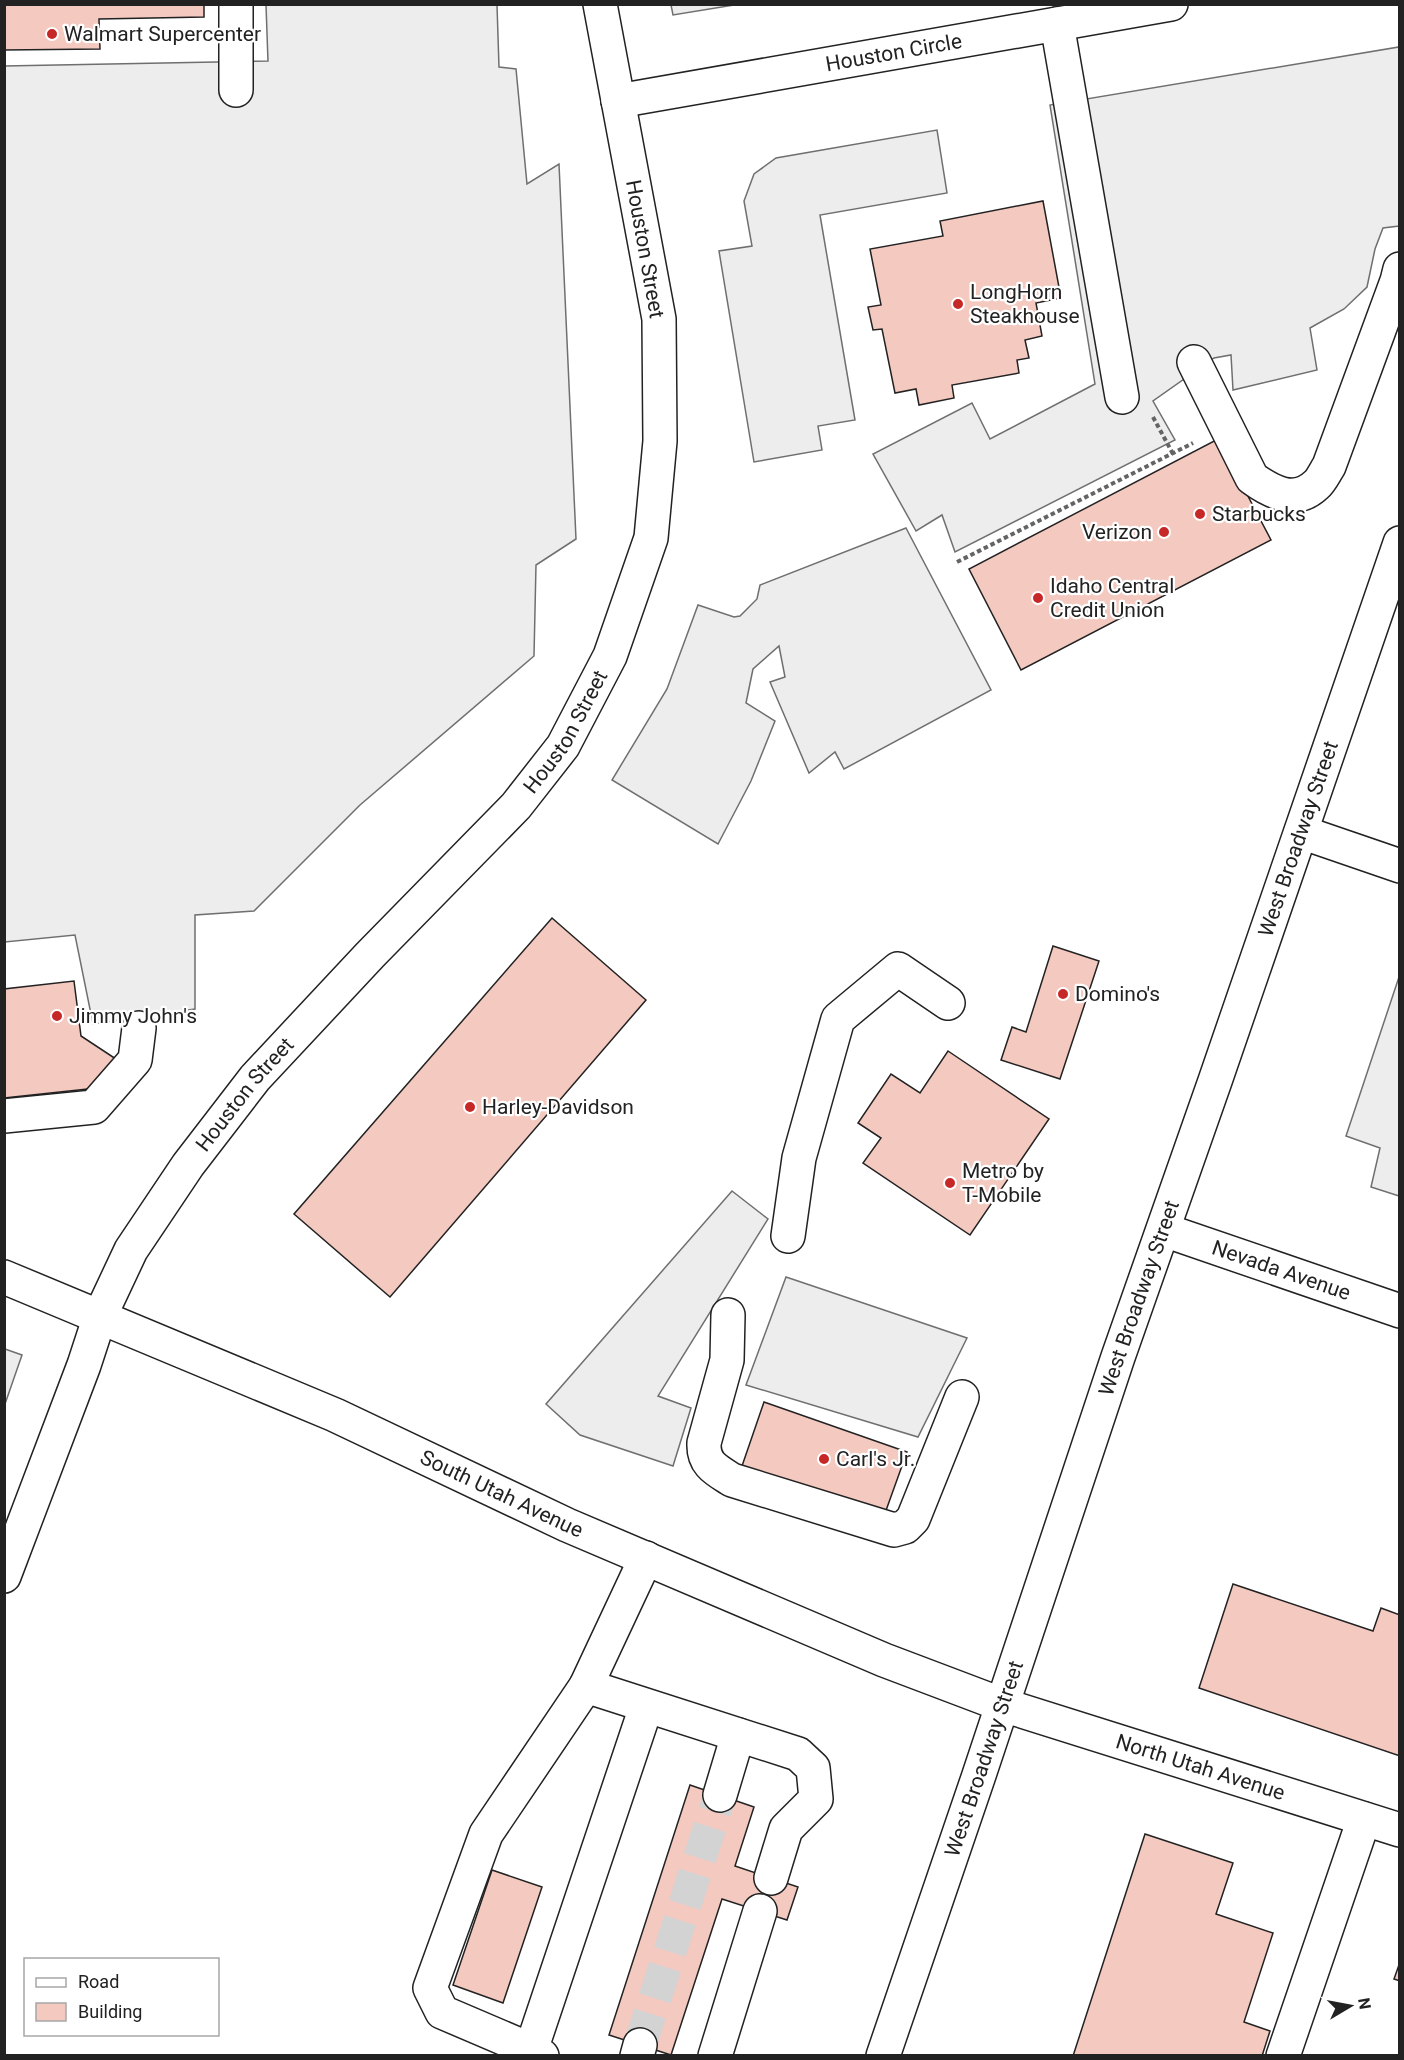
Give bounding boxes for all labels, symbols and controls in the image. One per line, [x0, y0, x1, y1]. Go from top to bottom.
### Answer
place label: Walmart Supercenter [64, 22, 261, 46]
marker: Walmart Supercenter [45, 27, 59, 41]
street label: Houston Circle [824, 29, 964, 76]
street label: Houston Street [621, 178, 669, 320]
place label: LongHorn Steakhouse [970, 280, 1080, 328]
marker: LongHorn Steakhouse [951, 297, 965, 311]
place label: Starbucks [1212, 502, 1306, 526]
marker: Starbucks [1193, 507, 1207, 521]
place label: Verizon [1082, 520, 1152, 544]
marker: Verizon [1157, 525, 1171, 539]
place label: Idaho Central Credit Union [1050, 574, 1174, 622]
marker: Idaho Central Credit Union [1031, 591, 1045, 605]
street label: Houston Street [519, 666, 612, 798]
street label: West Broadway Street [1254, 738, 1343, 940]
place label: Domino's [1075, 982, 1160, 1006]
marker: Domino's [1056, 987, 1070, 1001]
place label: Jimmy John's [69, 1004, 197, 1028]
marker: Jimmy John's [50, 1009, 64, 1023]
street label: Houston Street [191, 1033, 299, 1156]
place label: Harley-Davidson [482, 1095, 634, 1119]
marker: Harley-Davidson [463, 1100, 477, 1114]
place label: Metro by T-Mobile [962, 1159, 1044, 1207]
marker: Metro by T-Mobile [943, 1176, 957, 1190]
street label: West Broadway Street [1094, 1197, 1184, 1399]
street label: Nevada Avenue [1209, 1235, 1354, 1305]
street label: South Utah Avenue [416, 1445, 587, 1542]
place label: Carl's Jr. [836, 1447, 915, 1471]
marker: Carl's Jr. [817, 1452, 831, 1466]
street label: West Broadway Street [940, 1657, 1028, 1860]
street label: North Utah Avenue [1113, 1729, 1288, 1805]
legend [24, 1958, 219, 2036]
text: Road [78, 1971, 119, 1992]
north arrow [1320, 1976, 1380, 2036]
text: N [1354, 1996, 1375, 2011]
text: Building [78, 2001, 142, 2022]

